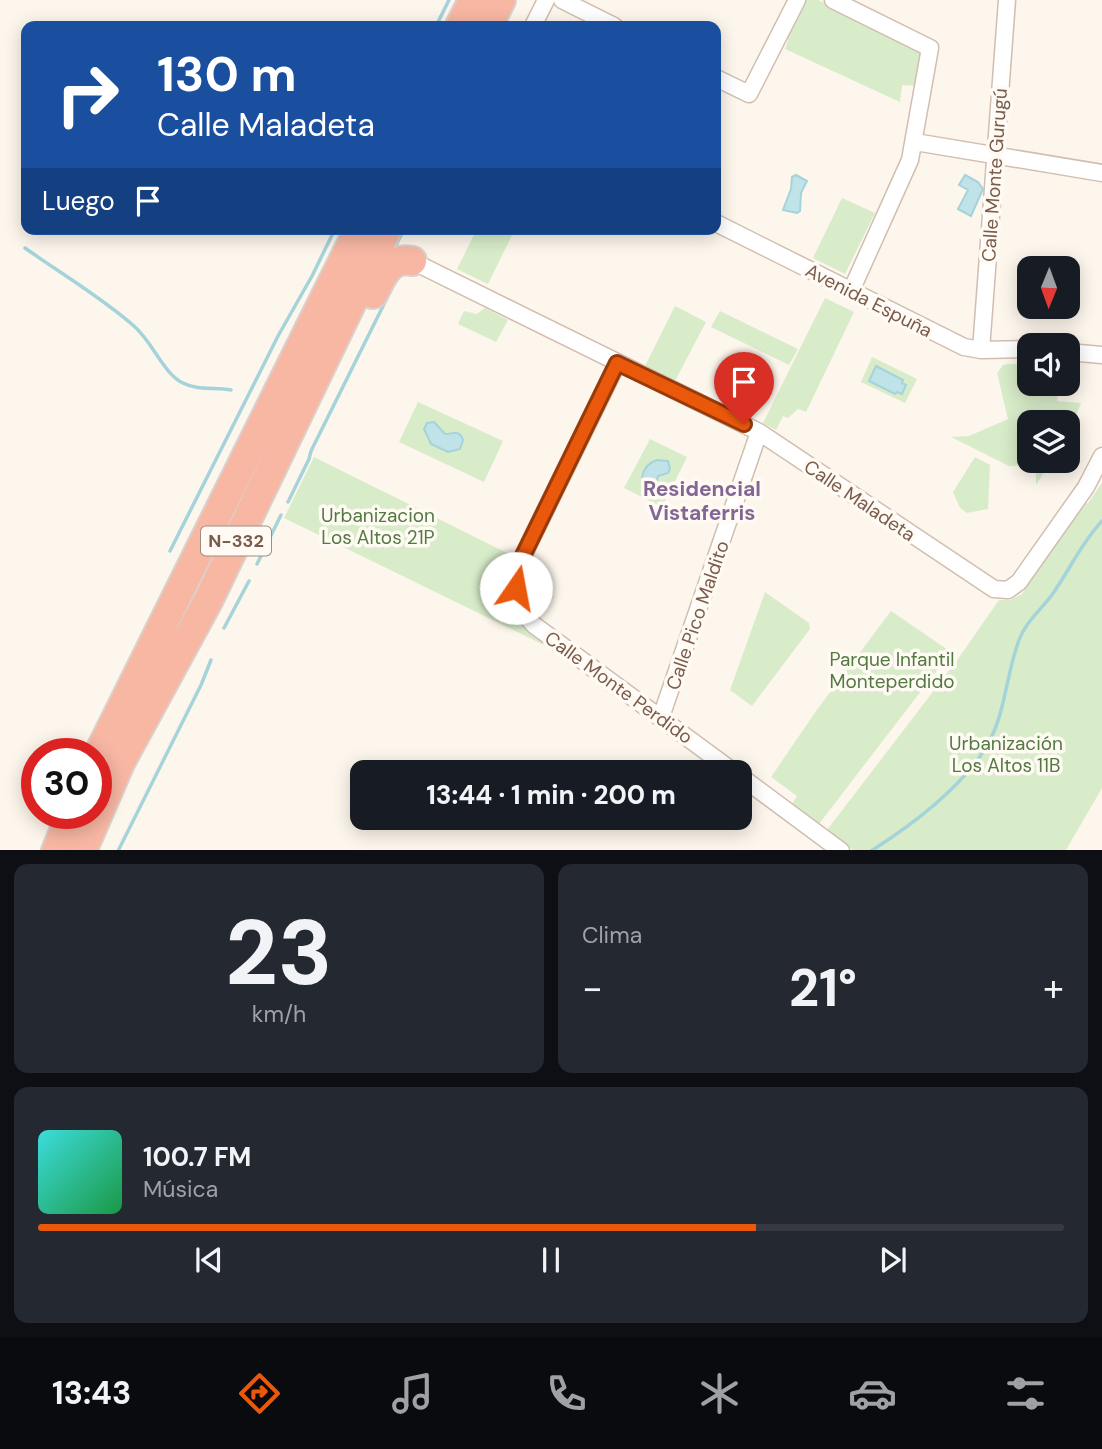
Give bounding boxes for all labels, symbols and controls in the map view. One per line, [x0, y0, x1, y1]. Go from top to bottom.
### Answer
text: 130 m [157, 42, 297, 106]
icon: right [42, 49, 133, 140]
street label: Calle Monte Gurugú [976, 87, 1013, 263]
text: Calle Maladeta [157, 104, 375, 146]
icon: arrive [129, 182, 167, 220]
text: Luego [42, 184, 115, 218]
north arrow [1017, 256, 1080, 318]
map controls [1017, 256, 1080, 473]
street label: Avenida Espuña [801, 258, 936, 343]
button: sound [1017, 333, 1080, 396]
pin [714, 352, 774, 424]
icon: arrive [725, 363, 763, 401]
button: layers [1017, 410, 1080, 473]
street label: Calle Maladeta [799, 454, 920, 547]
district label: Residencial Vistaferris [643, 475, 761, 527]
park label: Urbanizacion Los Altos 21P [321, 503, 435, 550]
road number: N-332 [201, 526, 271, 556]
street label: Calle Pico Maldito [660, 537, 735, 693]
position arrow [479, 551, 553, 625]
street label: Calle Monte Perdido [540, 625, 698, 750]
park label: Parque Infantil Monteperdido [829, 647, 955, 694]
park label: Urbanización Los Altos 11B [949, 731, 1063, 778]
speed limit sign: 30 [21, 738, 112, 829]
text: 13:44 · 1 min · 200 m [426, 778, 676, 812]
text: 23 [225, 894, 333, 1012]
text: Clima [582, 920, 642, 950]
text: 21° [789, 954, 857, 1022]
text: − [582, 963, 603, 1013]
text: + [1043, 963, 1064, 1013]
text: km/h [252, 999, 306, 1029]
text: 100.7 FM [143, 1140, 251, 1174]
text: Música [143, 1174, 218, 1204]
icon: previous [190, 1241, 228, 1279]
icon: pause [532, 1241, 570, 1279]
icon: next [874, 1241, 912, 1279]
icon: directions [235, 1369, 284, 1418]
icon: music [388, 1369, 437, 1418]
icon: phone [542, 1369, 591, 1418]
icon: climate [695, 1369, 744, 1418]
icon: car [848, 1369, 897, 1418]
icon: filters [1001, 1369, 1050, 1418]
text: 13:43 [52, 1372, 131, 1414]

